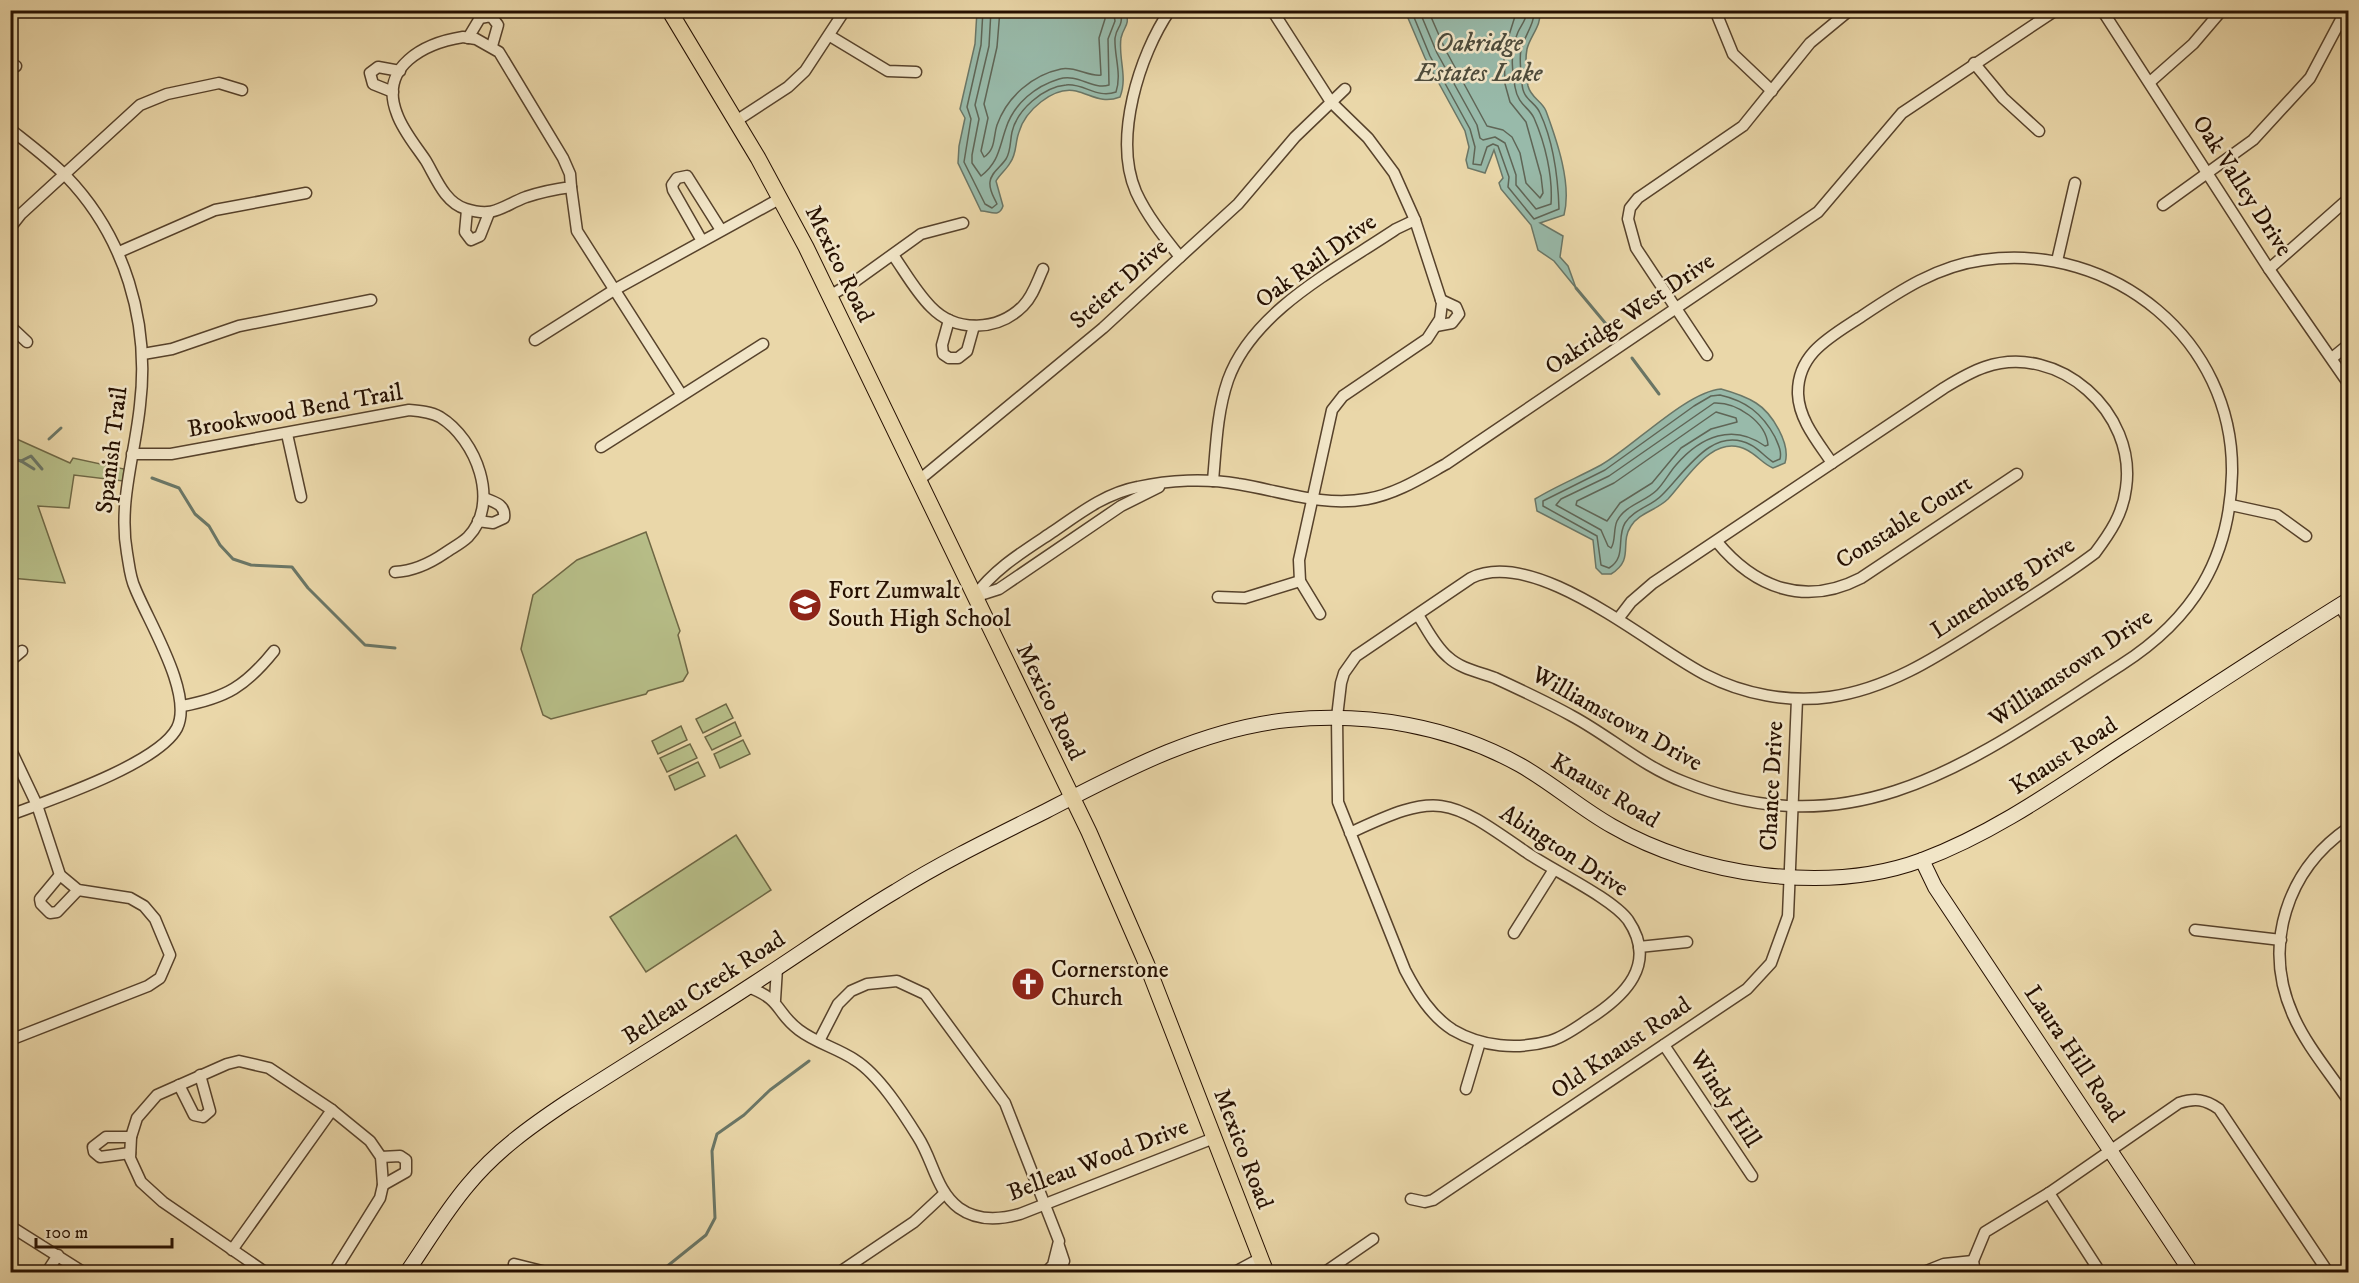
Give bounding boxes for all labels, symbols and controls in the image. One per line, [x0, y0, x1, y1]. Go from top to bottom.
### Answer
water label: Oakridge Estates Lake [1414, 27, 1544, 90]
street label: Oak Valley Drive [2185, 110, 2299, 262]
street label: Mexico Road [798, 201, 880, 327]
street label: Oak Rail Drive [1250, 207, 1382, 315]
street label: Steiert Drive [1064, 232, 1174, 336]
street label: Oakridge West Drive [1540, 246, 1721, 382]
street label: Brookwood Bend Trail [185, 377, 406, 445]
street label: Spanish Trail [89, 384, 135, 515]
street label: Constable Court [1830, 468, 1978, 576]
street label: Lunenburg Drive [1925, 530, 2081, 646]
place label: Fort Zumwalt South High School [828, 576, 1012, 634]
school or university icon: Fort Zumwalt South High School [787, 587, 823, 623]
street label: Williamstown Drive [1983, 602, 2159, 734]
street label: Mexico Road [1009, 639, 1091, 765]
street label: Williamstown Drive [1525, 659, 1708, 778]
street label: Knaust Road [2005, 710, 2123, 802]
street label: Chance Drive [1754, 720, 1790, 852]
street label: Knaust Road [1545, 747, 1665, 835]
street label: Abington Drive [1494, 798, 1634, 904]
street label: Belleau Creek Road [617, 924, 791, 1052]
place label: Cornerstone Church [1051, 955, 1169, 1013]
church icon: Cornerstone Church [1010, 966, 1046, 1002]
street label: Laura Hill Road [2017, 980, 2131, 1128]
street label: Old Knaust Road [1545, 990, 1697, 1106]
street label: Windy Hill [1682, 1044, 1768, 1154]
street label: Mexico Road [1206, 1085, 1280, 1213]
street label: Belleau Wood Drive [1003, 1112, 1193, 1208]
scale bar [36, 1211, 172, 1249]
text: 100 m [45, 1222, 88, 1244]

